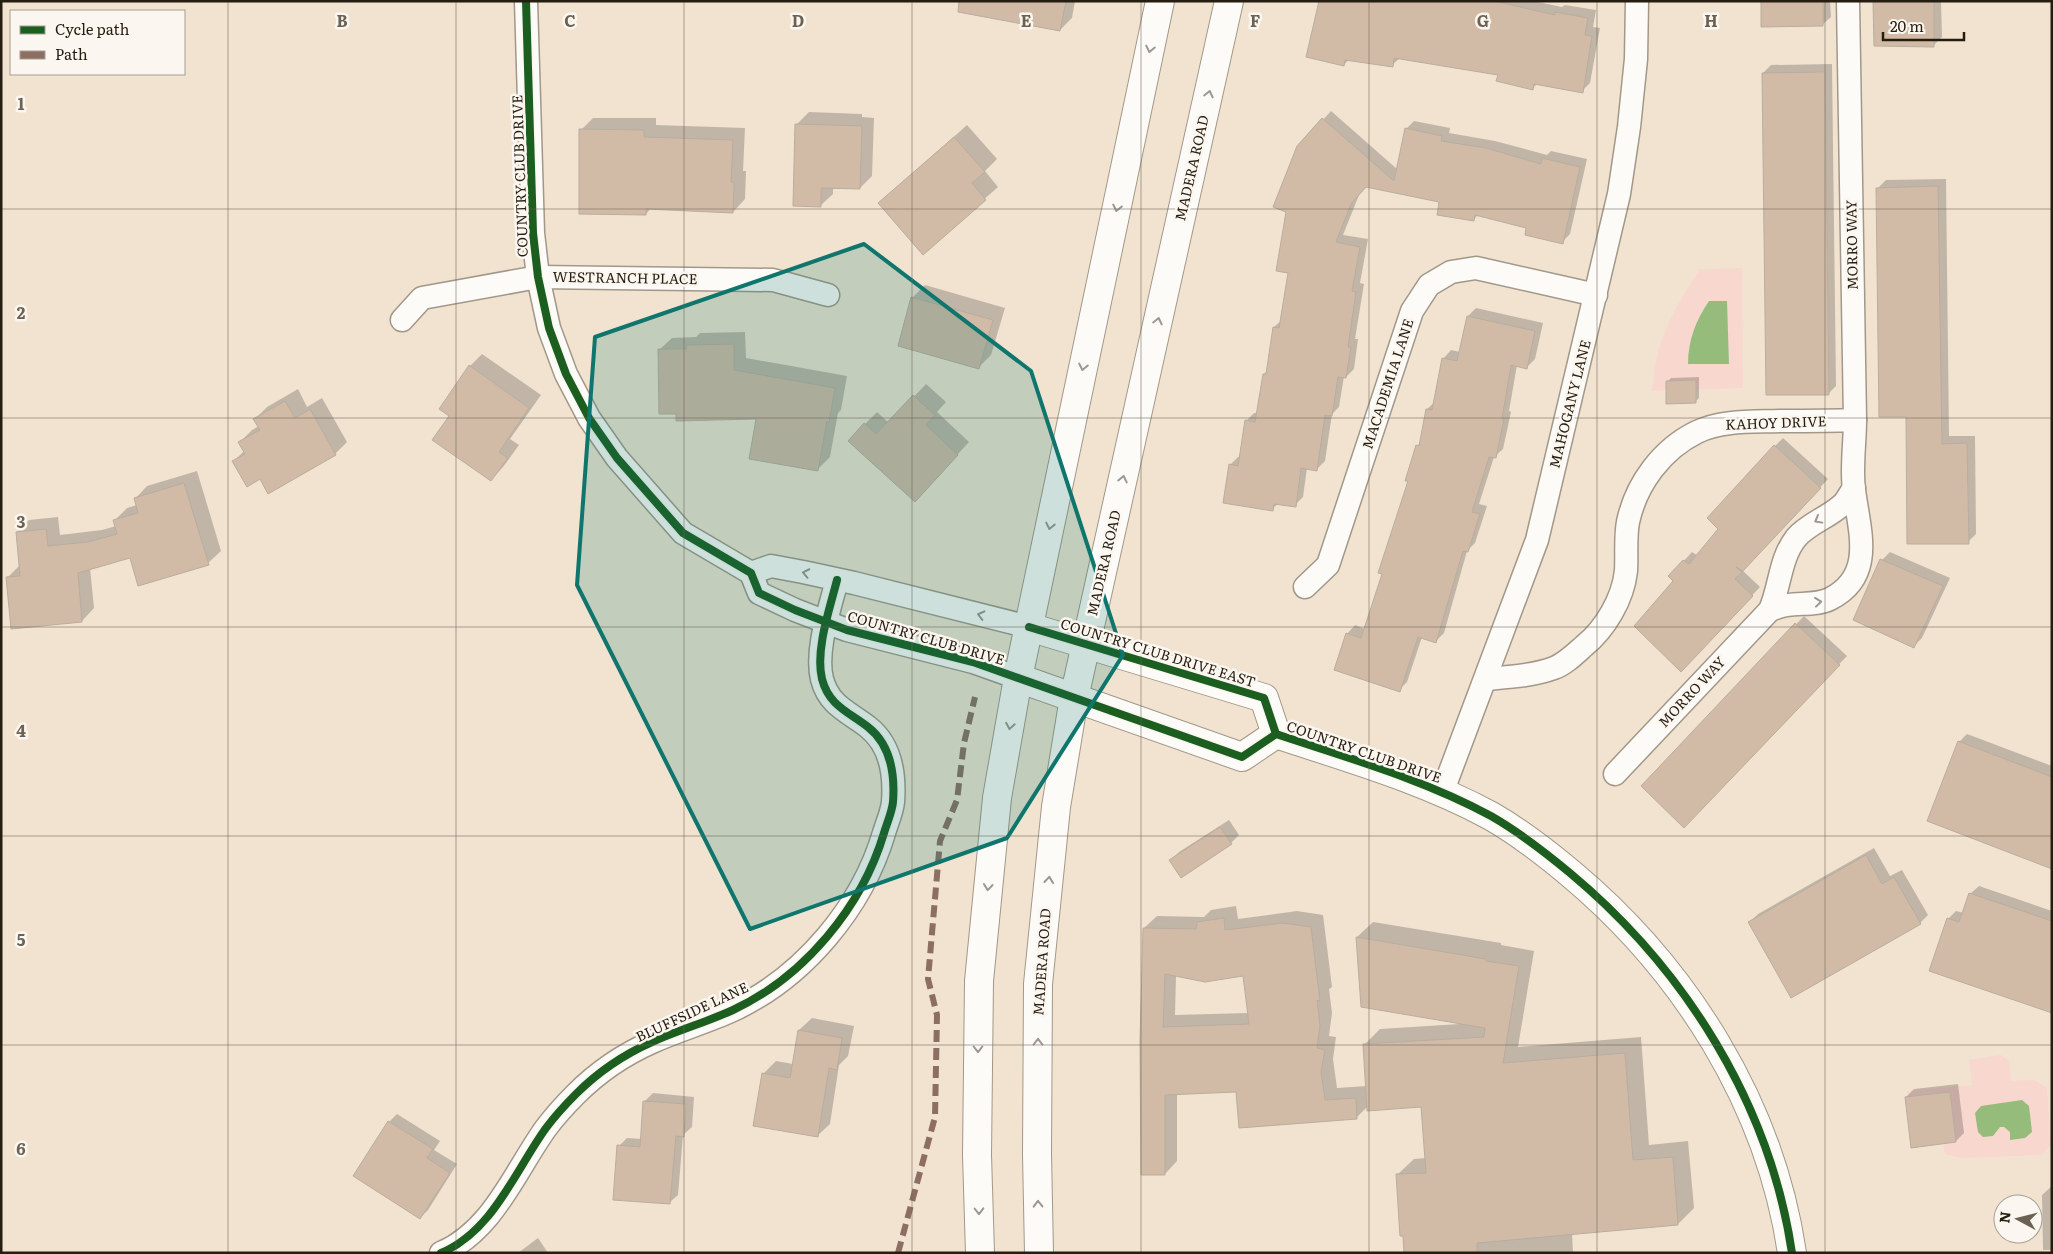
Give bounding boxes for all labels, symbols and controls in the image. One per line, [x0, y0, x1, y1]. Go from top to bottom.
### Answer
text: B [336, 8, 348, 32]
text: C [564, 8, 576, 32]
text: D [792, 8, 804, 32]
text: E [1021, 8, 1032, 32]
text: F [1250, 8, 1260, 32]
text: G [1477, 8, 1489, 32]
text: H [1704, 8, 1718, 32]
legend [10, 10, 185, 75]
scale bar [1883, 10, 1964, 42]
text: 20 m [1890, 14, 1924, 37]
text: Cycle path [55, 17, 130, 40]
text: Path [55, 42, 88, 65]
one-way arrow [1145, 45, 1156, 53]
one-way arrow [1203, 89, 1213, 98]
text: 1 [18, 91, 25, 115]
street label: COUNTRY CLUB DRIVE [506, 94, 532, 258]
street label: MADERA ROAD [1169, 113, 1213, 223]
street label: MORRO WAY [1840, 200, 1862, 290]
one-way arrow [1112, 204, 1122, 212]
street label: WESTRANCH PLACE [552, 266, 698, 288]
text: 2 [17, 300, 26, 324]
one-way arrow [1152, 316, 1163, 325]
street label: MACADEMIA LANE [1357, 316, 1418, 452]
street label: MAHOGANY LANE [1543, 337, 1595, 470]
one-way arrow [1078, 363, 1089, 371]
street label: KAHOY DRIVE [1725, 410, 1827, 434]
one-way arrow [1117, 475, 1128, 484]
street label: MADERA ROAD [1081, 508, 1125, 618]
text: 3 [17, 509, 26, 533]
one-way arrow [1815, 514, 1824, 524]
one-way arrow [1045, 522, 1056, 531]
one-way arrow [802, 568, 811, 579]
one-way arrow [1814, 597, 1822, 608]
street label: COUNTRY CLUB DRIVE [845, 605, 1007, 669]
one-way arrow [977, 610, 986, 621]
street label: COUNTRY CLUB DRIVE EAST [1058, 613, 1258, 691]
street label: MORRO WAY [1653, 652, 1729, 731]
street label: COUNTRY CLUB DRIVE [1284, 715, 1444, 787]
text: 4 [16, 718, 26, 742]
one-way arrow [1006, 722, 1016, 731]
one-way arrow [1043, 875, 1054, 883]
one-way arrow [983, 883, 994, 891]
street label: MADERA ROAD [1027, 907, 1055, 1016]
text: 5 [17, 927, 26, 951]
street label: BLUFFSIDE LANE [632, 976, 751, 1046]
one-way arrow [1033, 1037, 1043, 1045]
one-way arrow [973, 1046, 983, 1053]
text: 6 [16, 1136, 26, 1160]
north arrow [1993, 1194, 2043, 1244]
one-way arrow [1033, 1200, 1043, 1208]
one-way arrow [974, 1208, 984, 1216]
text: N [1993, 1210, 2015, 1224]

